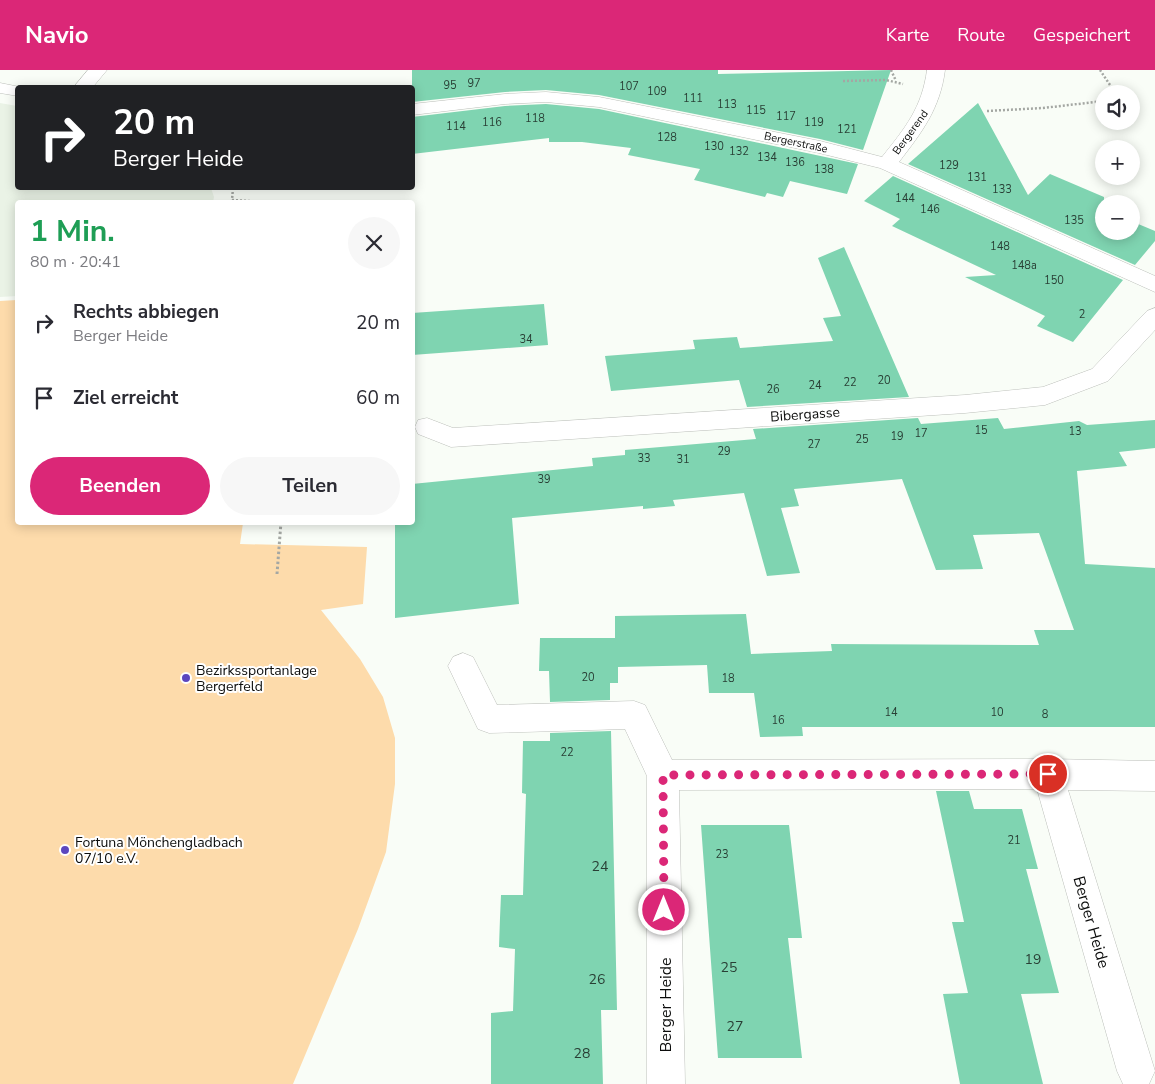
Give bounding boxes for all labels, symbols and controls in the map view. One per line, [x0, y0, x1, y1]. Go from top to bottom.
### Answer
text: Navio [25, 19, 89, 51]
text: Karte [886, 23, 929, 47]
text: Route [957, 23, 1005, 47]
text: Gespeichert [1033, 23, 1130, 47]
house number: 97 [467, 76, 481, 91]
house number: 95 [443, 78, 457, 93]
house number: 107 [619, 79, 639, 94]
house number: 109 [647, 84, 667, 99]
map controls [1095, 85, 1140, 240]
button: sound [1095, 85, 1140, 130]
house number: 111 [683, 91, 703, 106]
house number: 113 [717, 97, 737, 112]
text: 20 m [113, 99, 195, 146]
house number: 115 [746, 103, 766, 118]
icon: right [30, 105, 95, 170]
street label: Bergerend [889, 107, 932, 158]
house number: 117 [776, 109, 796, 124]
house number: 118 [525, 111, 545, 126]
house number: 116 [482, 115, 502, 130]
house number: 119 [804, 115, 824, 130]
house number: 114 [446, 119, 466, 134]
house number: 121 [837, 122, 857, 137]
street label: Bergerstraße [763, 128, 829, 157]
house number: 128 [657, 130, 677, 145]
house number: 130 [704, 139, 724, 154]
button: + [1095, 140, 1140, 185]
text: Berger Heide [113, 144, 244, 174]
house number: 132 [729, 144, 749, 159]
house number: 134 [757, 150, 777, 165]
house number: 136 [785, 155, 805, 170]
house number: 129 [939, 158, 959, 173]
house number: 138 [814, 162, 834, 177]
house number: 131 [967, 170, 987, 185]
house number: 133 [992, 182, 1012, 197]
house number: 144 [895, 191, 915, 206]
button: − [1095, 195, 1140, 240]
house number: 146 [920, 202, 940, 217]
text: 1 Min. [30, 211, 115, 252]
house number: 135 [1064, 213, 1084, 228]
button: close [348, 217, 400, 269]
house number: 148 [990, 239, 1010, 254]
text: 80 m · 20:41 [30, 251, 121, 273]
house number: 148a [1011, 258, 1037, 273]
house number: 150 [1044, 273, 1064, 288]
text: Rechts abbiegen [73, 299, 219, 325]
house number: 2 [1079, 307, 1085, 322]
icon: right [30, 309, 58, 337]
text: 20 m [356, 310, 400, 336]
text: Berger Heide [73, 325, 168, 347]
house number: 34 [519, 332, 533, 347]
house number: 20 [877, 373, 891, 388]
house number: 22 [843, 375, 857, 390]
house number: 24 [808, 378, 822, 393]
house number: 26 [766, 382, 780, 397]
icon: arrive [30, 384, 58, 412]
text: Ziel erreicht [73, 385, 178, 411]
text: 60 m [356, 385, 400, 411]
street label: Bibergasse [770, 403, 841, 426]
house number: 15 [974, 423, 988, 438]
house number: 13 [1068, 424, 1082, 439]
house number: 17 [914, 426, 928, 441]
house number: 19 [890, 429, 904, 444]
house number: 25 [855, 432, 869, 447]
house number: 27 [807, 437, 821, 452]
house number: 29 [717, 444, 731, 459]
house number: 33 [637, 451, 651, 466]
house number: 31 [676, 452, 690, 467]
button: Beenden [30, 457, 210, 515]
button: Teilen [220, 457, 400, 515]
house number: 39 [537, 472, 551, 487]
place label: Bezirkssportanlage Bergerfeld [196, 661, 317, 696]
house number: 20 [581, 670, 595, 685]
house number: 18 [721, 671, 735, 686]
marker: Bezirkssportanlage Bergerfeld [180, 672, 192, 684]
house number: 14 [884, 705, 898, 720]
house number: 10 [990, 705, 1004, 720]
house number: 8 [1042, 707, 1049, 722]
house number: 16 [771, 713, 785, 728]
house number: 22 [560, 745, 574, 760]
pin [1027, 753, 1069, 795]
icon: arrive [1034, 760, 1062, 788]
place label: Fortuna Mönchengladbach 07/10 e.V. [75, 833, 243, 868]
house number: 21 [1007, 833, 1021, 848]
marker: Fortuna Mönchengladbach 07/10 e.V. [59, 844, 71, 856]
house number: 23 [715, 847, 729, 862]
house number: 24 [592, 857, 608, 876]
street label: Berger Heide [1067, 874, 1115, 971]
position arrow [637, 883, 689, 935]
house number: 19 [1025, 950, 1041, 969]
street label: Berger Heide [655, 958, 677, 1052]
house number: 25 [721, 958, 737, 977]
house number: 26 [589, 970, 605, 989]
house number: 27 [727, 1017, 743, 1036]
house number: 28 [574, 1044, 590, 1063]

